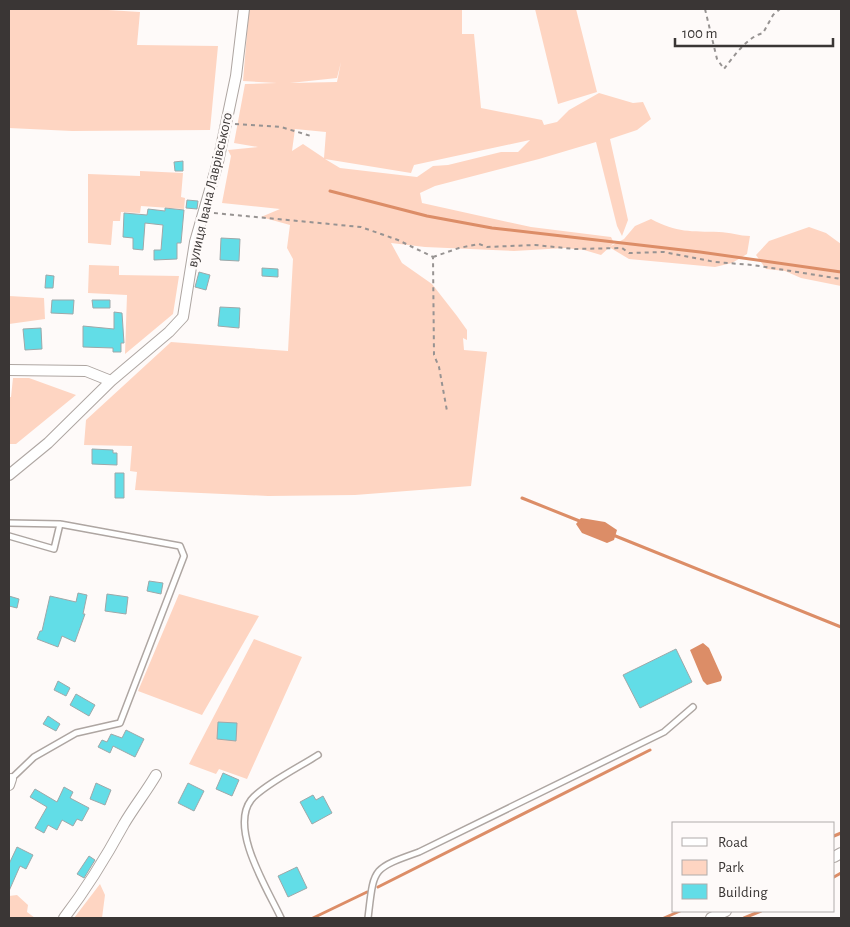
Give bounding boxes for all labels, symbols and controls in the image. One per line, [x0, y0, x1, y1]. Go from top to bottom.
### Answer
scale bar [675, 15, 832, 47]
text: 100 m [682, 26, 717, 41]
street label: вулиця Івана Лаврівського [185, 111, 235, 269]
legend [672, 822, 835, 912]
text: Road [718, 835, 748, 850]
text: Park [718, 860, 744, 875]
text: Building [718, 885, 768, 900]

